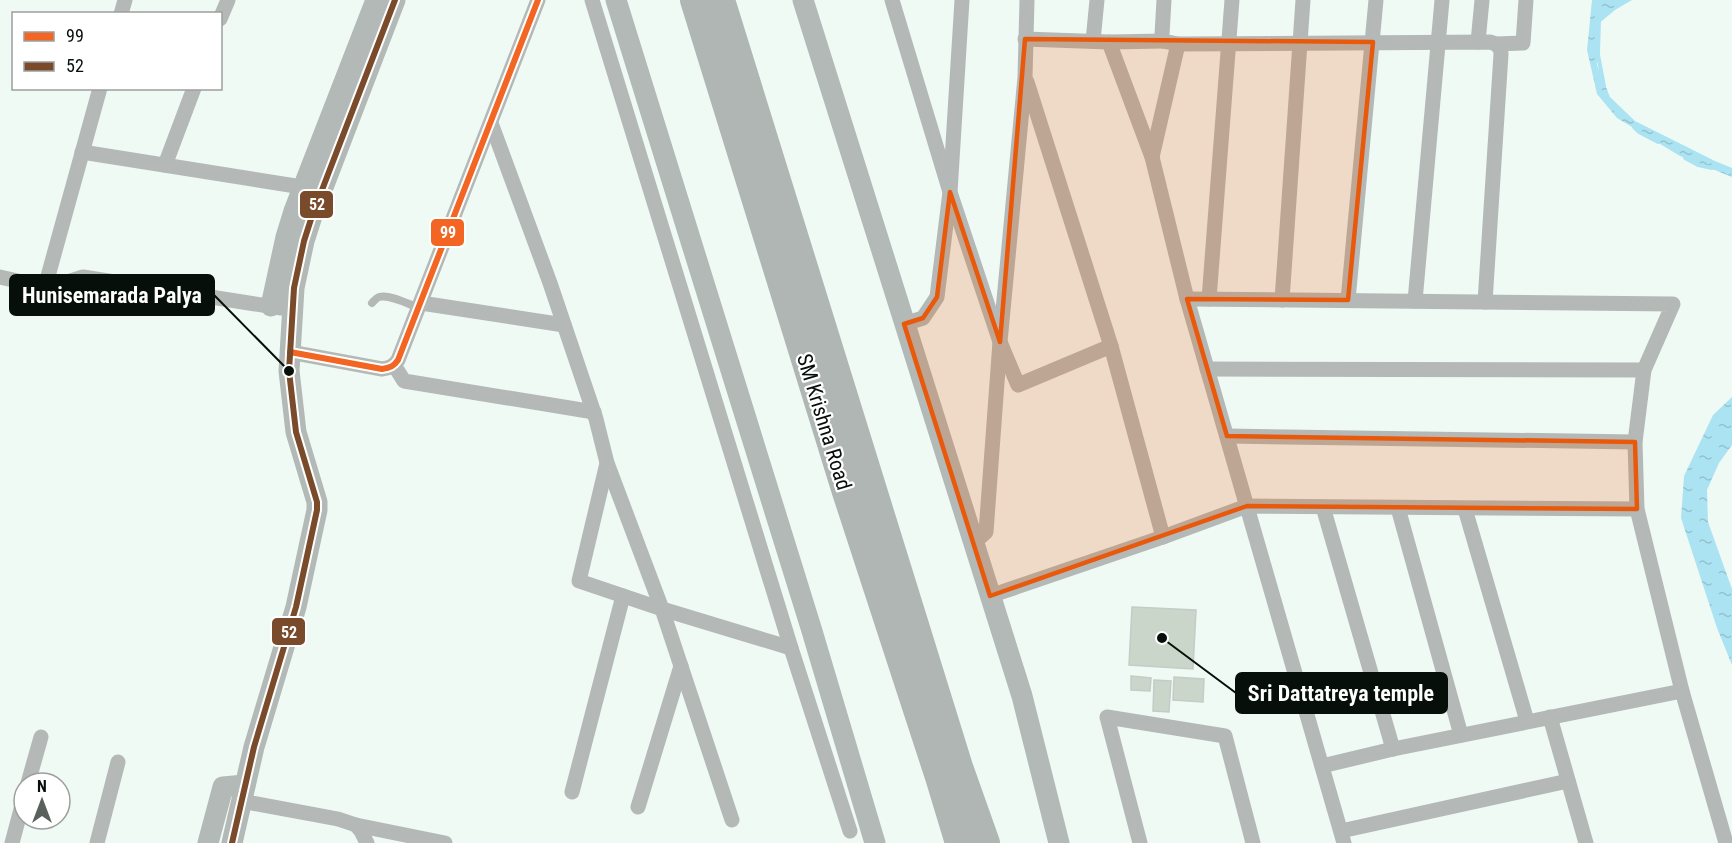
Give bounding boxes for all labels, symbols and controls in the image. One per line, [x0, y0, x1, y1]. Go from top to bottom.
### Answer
legend [12, 12, 222, 90]
text: 99 [66, 25, 84, 46]
text: 52 [66, 55, 84, 76]
line badge: 52 [299, 190, 334, 219]
text: 52 [309, 195, 325, 214]
line badge: 99 [430, 218, 465, 247]
text: 99 [440, 223, 456, 242]
callout: Hunisemarada Palya [10, 275, 214, 315]
text: Hunisemarada Palya [22, 283, 202, 308]
street label: SM Krishna Road [792, 351, 856, 493]
line badge: 52 [271, 617, 306, 646]
text: 52 [281, 623, 297, 642]
callout: Sri Dattatreya temple [1236, 673, 1447, 713]
text: Sri Dattatreya temple [1248, 681, 1434, 706]
north arrow [12, 771, 72, 831]
text: N [37, 777, 47, 796]

